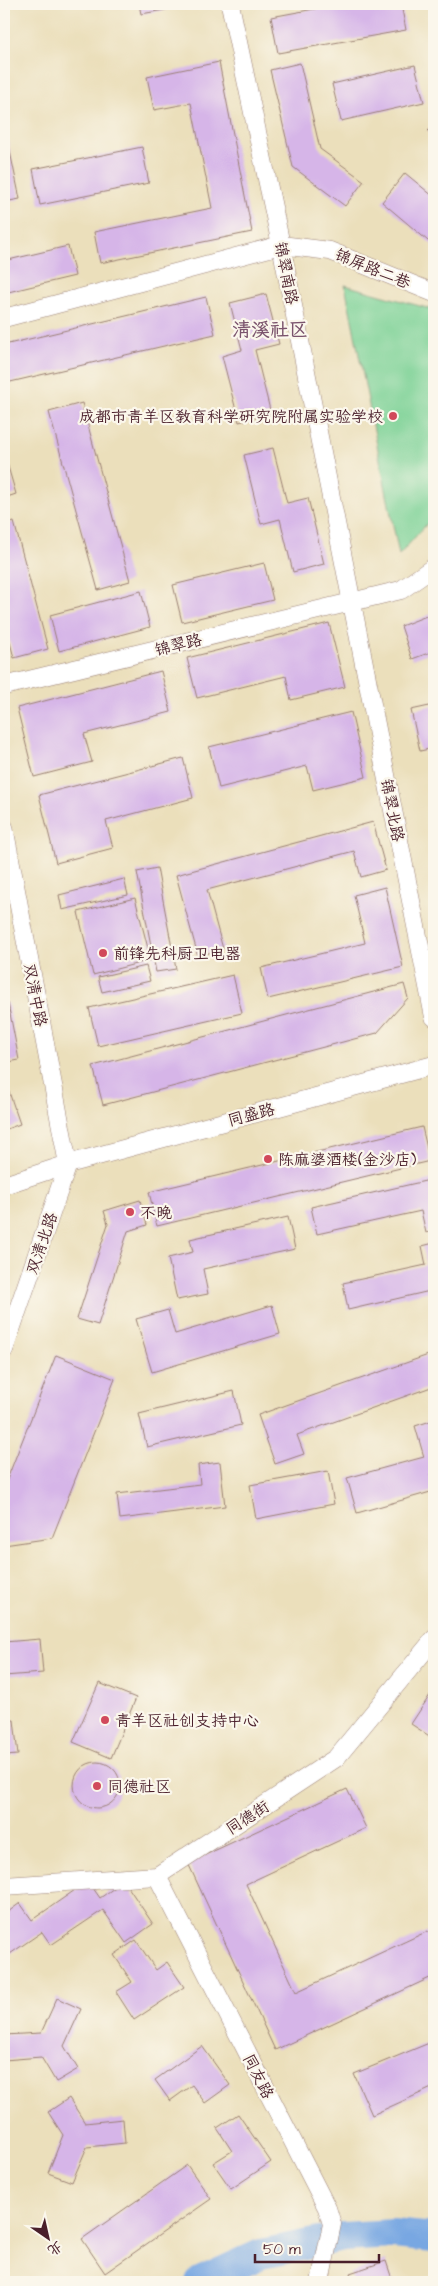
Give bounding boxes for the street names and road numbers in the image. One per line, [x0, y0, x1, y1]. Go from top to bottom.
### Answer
street label: 锦翠南路 [269, 240, 303, 307]
street label: 锦屏路二巷 [331, 244, 414, 294]
street label: 锦翠路 [152, 628, 204, 661]
street label: 锦翠北路 [375, 777, 409, 844]
street label: 双清中路 [18, 962, 52, 1029]
street label: 同盛路 [225, 1098, 277, 1132]
street label: 双清北路 [21, 1209, 63, 1277]
street label: 同德街 [221, 1796, 274, 1840]
street label: 同友路 [237, 2050, 279, 2103]

